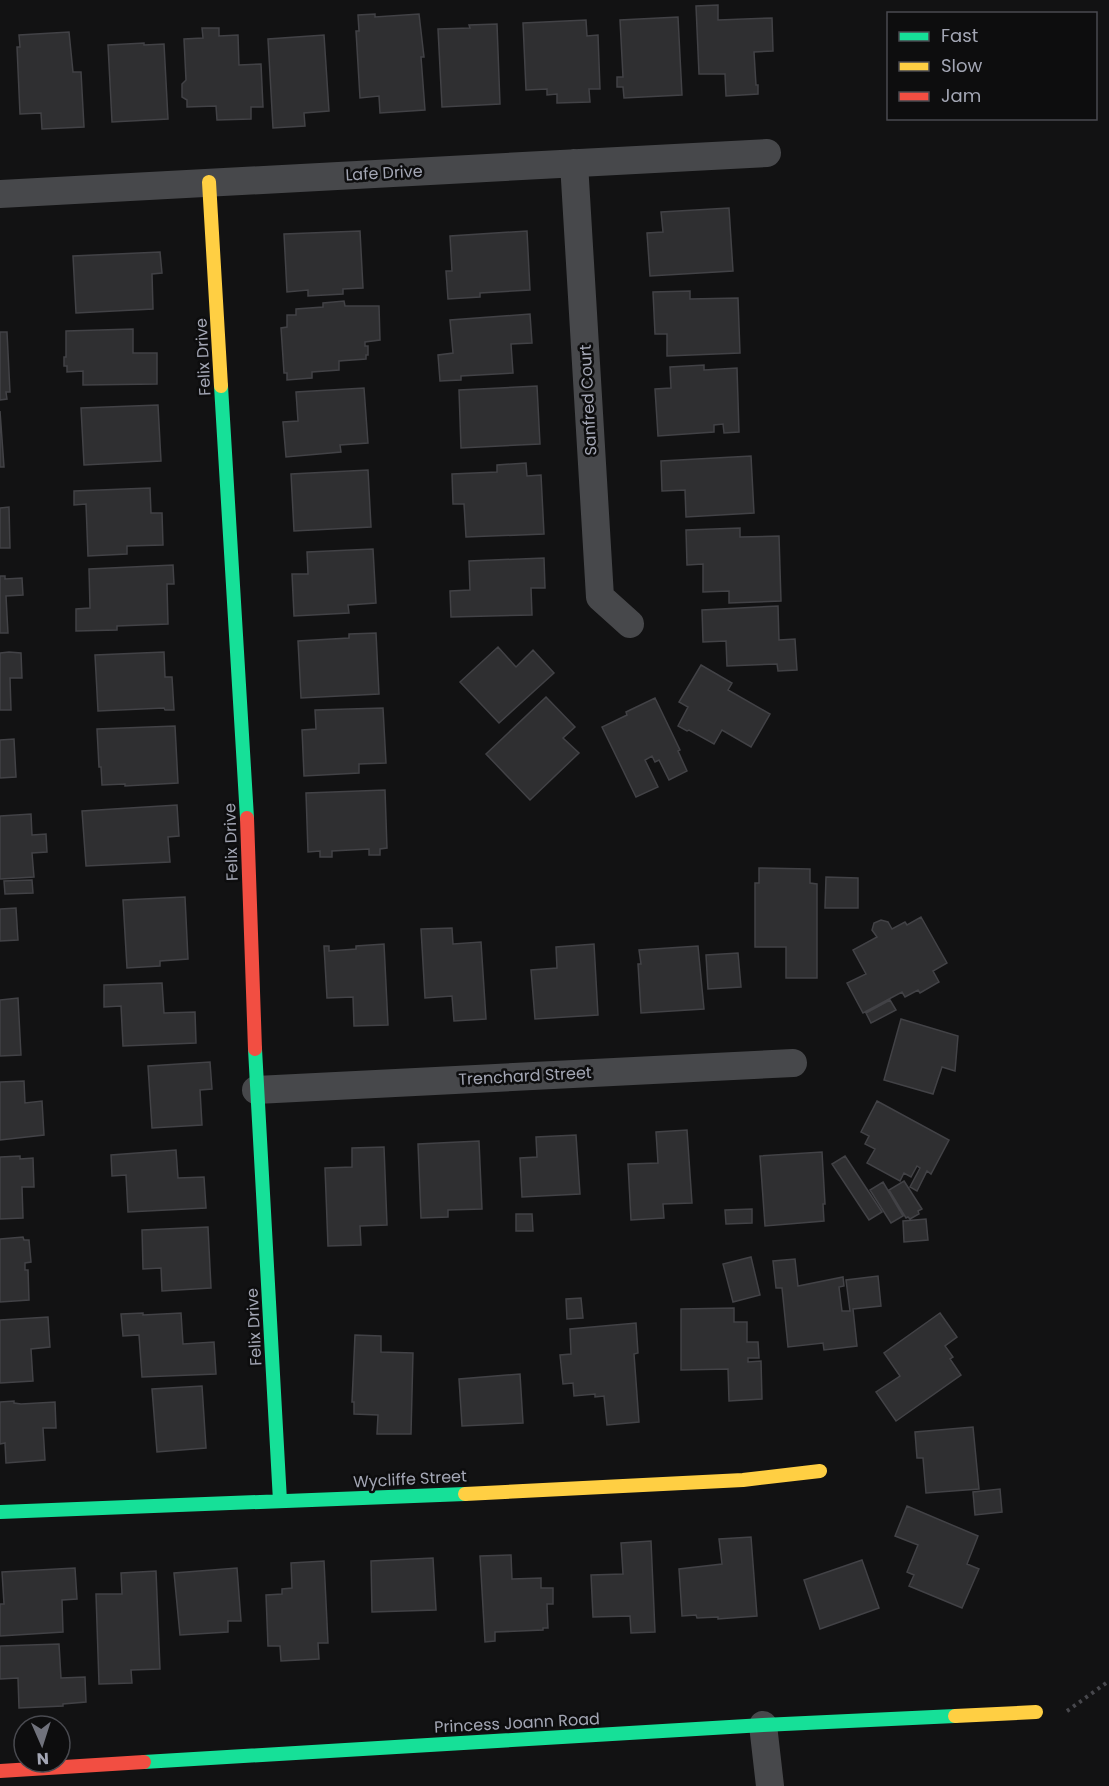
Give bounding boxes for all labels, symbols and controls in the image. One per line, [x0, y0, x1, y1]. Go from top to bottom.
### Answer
legend [887, 12, 1097, 120]
text: Fast [941, 23, 978, 48]
text: Slow [941, 53, 983, 78]
text: Jam [941, 83, 981, 108]
street label: Lafe Drive [345, 159, 423, 187]
street label: Felix Drive [189, 317, 217, 397]
street label: Sanfred Court [574, 344, 602, 456]
street label: Felix Drive [218, 803, 244, 881]
street label: Trenchard Street [458, 1061, 592, 1091]
street label: Felix Drive [240, 1287, 268, 1367]
street label: Wycliffe Street [353, 1465, 468, 1493]
street label: Princess Joann Road [434, 1707, 600, 1739]
north arrow [12, 1714, 72, 1774]
text: N [36, 1747, 49, 1770]

